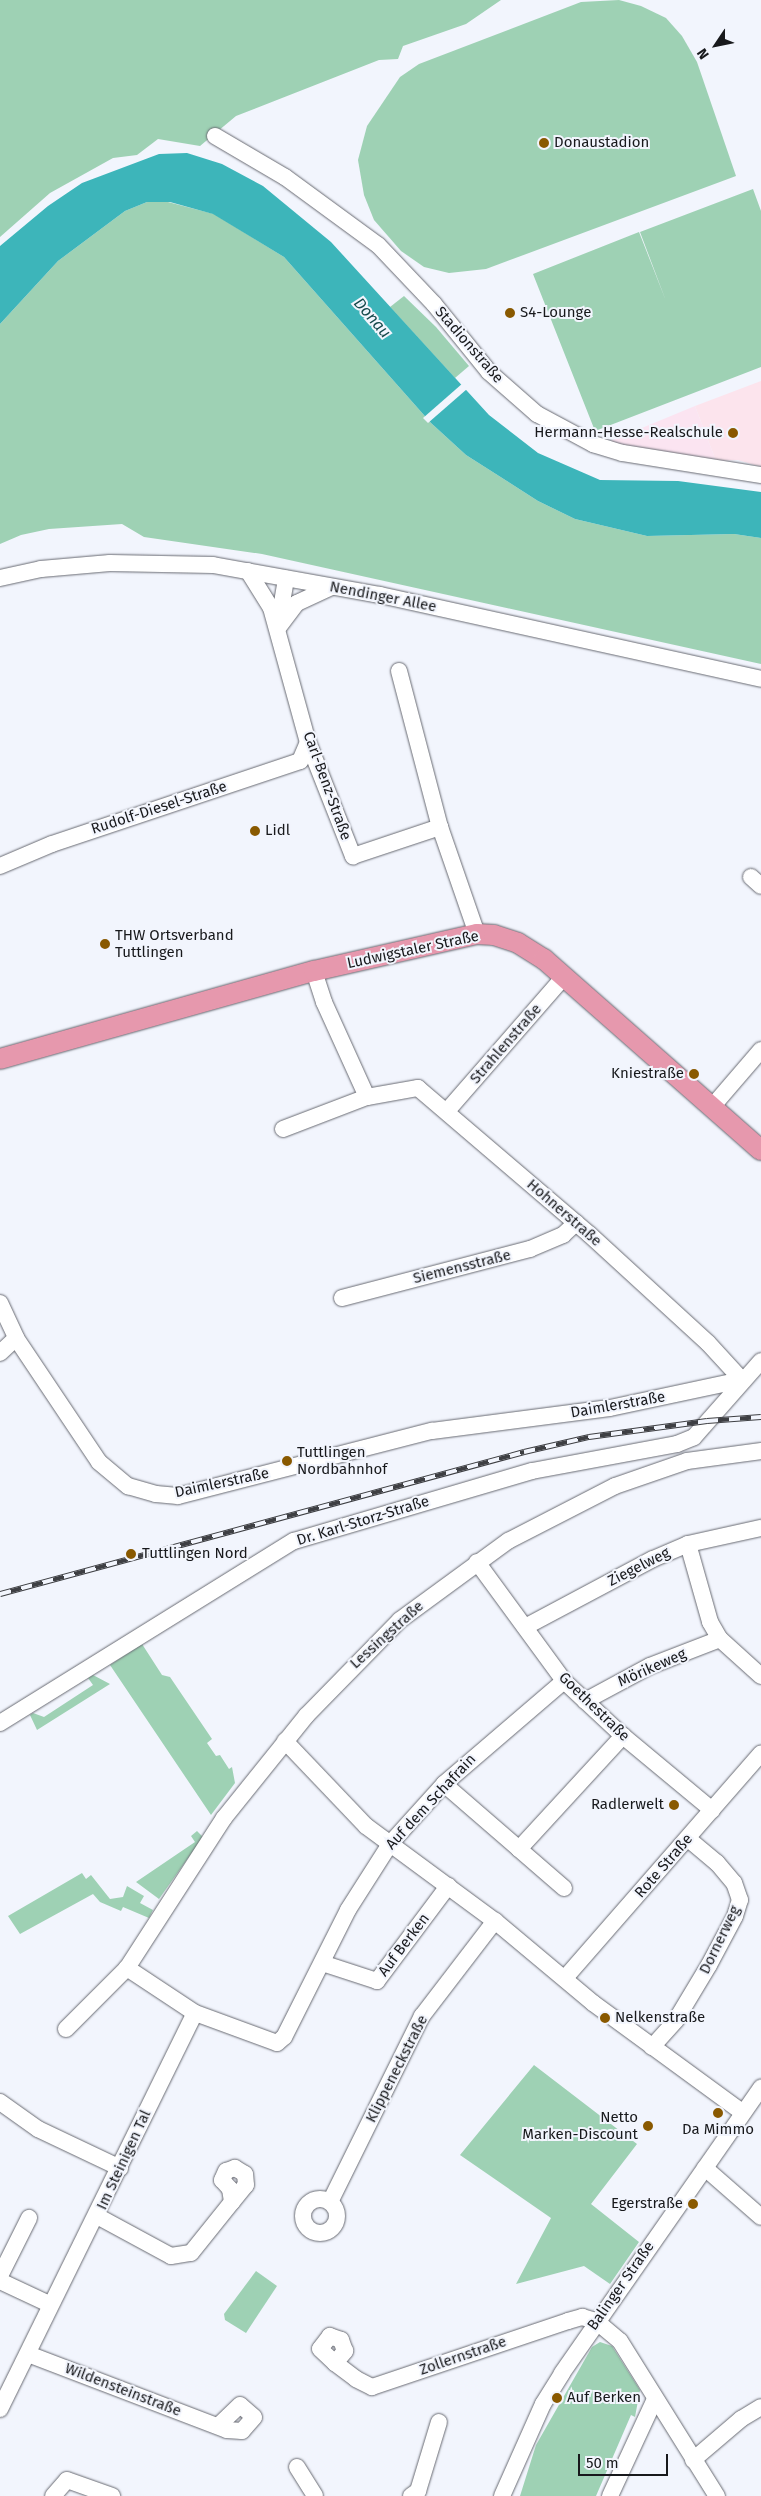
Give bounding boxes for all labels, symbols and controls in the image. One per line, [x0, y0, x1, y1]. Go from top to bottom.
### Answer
north arrow [691, 20, 741, 70]
text: N [694, 45, 713, 62]
place label: Donaustadion [554, 134, 649, 152]
marker: Donaustadion [538, 137, 550, 149]
water label: Donau [349, 294, 395, 342]
street label: Stadionstraße [431, 303, 507, 387]
place label: S4-Lounge [520, 304, 591, 322]
marker: S4-Lounge [504, 307, 516, 319]
place label: Hermann-Hesse-Realschule [534, 424, 723, 442]
marker: Hermann-Hesse-Realschule [727, 427, 739, 439]
street label: Nendinger Allee [328, 578, 438, 616]
street label: Carl-Benz-Straße [299, 729, 355, 843]
street label: Rudolf-Diesel-Straße [89, 778, 229, 838]
place label: Lidl [265, 822, 290, 840]
marker: Lidl [249, 825, 261, 837]
place label: THW Ortsverband Tuttlingen [115, 926, 234, 961]
street label: Ludwigstaler Straße [345, 927, 481, 973]
marker: THW Ortsverband Tuttlingen [99, 938, 111, 950]
street label: Strahlenstraße [466, 1000, 546, 1088]
place label: Kniestraße [611, 1065, 684, 1083]
marker: Kniestraße [688, 1068, 700, 1080]
street label: Hohnerstraße [523, 1176, 605, 1250]
street label: Siemensstraße [411, 1246, 513, 1288]
street label: Daimlerstraße [569, 1388, 667, 1422]
place label: Tuttlingen Nordbahnhof [297, 1443, 387, 1478]
marker: Tuttlingen Nordbahnhof [281, 1455, 293, 1467]
street label: Daimlerstraße [173, 1464, 271, 1502]
street label: Dr. Karl-Storz-Straße [295, 1492, 431, 1550]
street label: Ziegelweg [605, 1544, 673, 1590]
place label: Tuttlingen Nord [142, 1545, 248, 1563]
marker: Tuttlingen Nord [124, 1547, 138, 1561]
street label: Lessingstraße [347, 1597, 427, 1673]
street label: Mörikeweg [615, 1645, 689, 1691]
street label: Goethestraße [555, 1669, 633, 1745]
street label: Auf dem Schafrain [382, 1750, 480, 1854]
place label: Radlerwelt [591, 1796, 664, 1814]
marker: Radlerwelt [668, 1799, 680, 1811]
street label: Rote Straße [631, 1830, 697, 1902]
street label: Dornerweg [696, 1903, 744, 1977]
street label: Auf Berken [375, 1910, 433, 1980]
place label: Nelkenstraße [615, 2009, 705, 2027]
street label: Klippeneckstraße [362, 2012, 432, 2126]
marker: Nelkenstraße [599, 2012, 611, 2024]
street label: Im Steinigen Tal [93, 2107, 155, 2213]
marker: Da Mimmo [712, 2107, 724, 2119]
place label: Netto Marken-Discount [522, 2108, 638, 2143]
marker: Netto Marken-Discount [642, 2120, 654, 2132]
place label: Da Mimmo [682, 2121, 754, 2139]
place label: Egerstraße [611, 2195, 683, 2213]
marker: Egerstraße [687, 2198, 699, 2210]
street label: Balinger Straße [584, 2238, 658, 2334]
street label: Zollernstraße [417, 2333, 509, 2379]
street label: Wildensteinstraße [62, 2360, 184, 2420]
place label: Auf Berken [567, 2389, 641, 2407]
marker: Auf Berken [551, 2392, 563, 2404]
scale bar [581, 2444, 671, 2476]
text: 50 m [586, 2454, 619, 2472]

